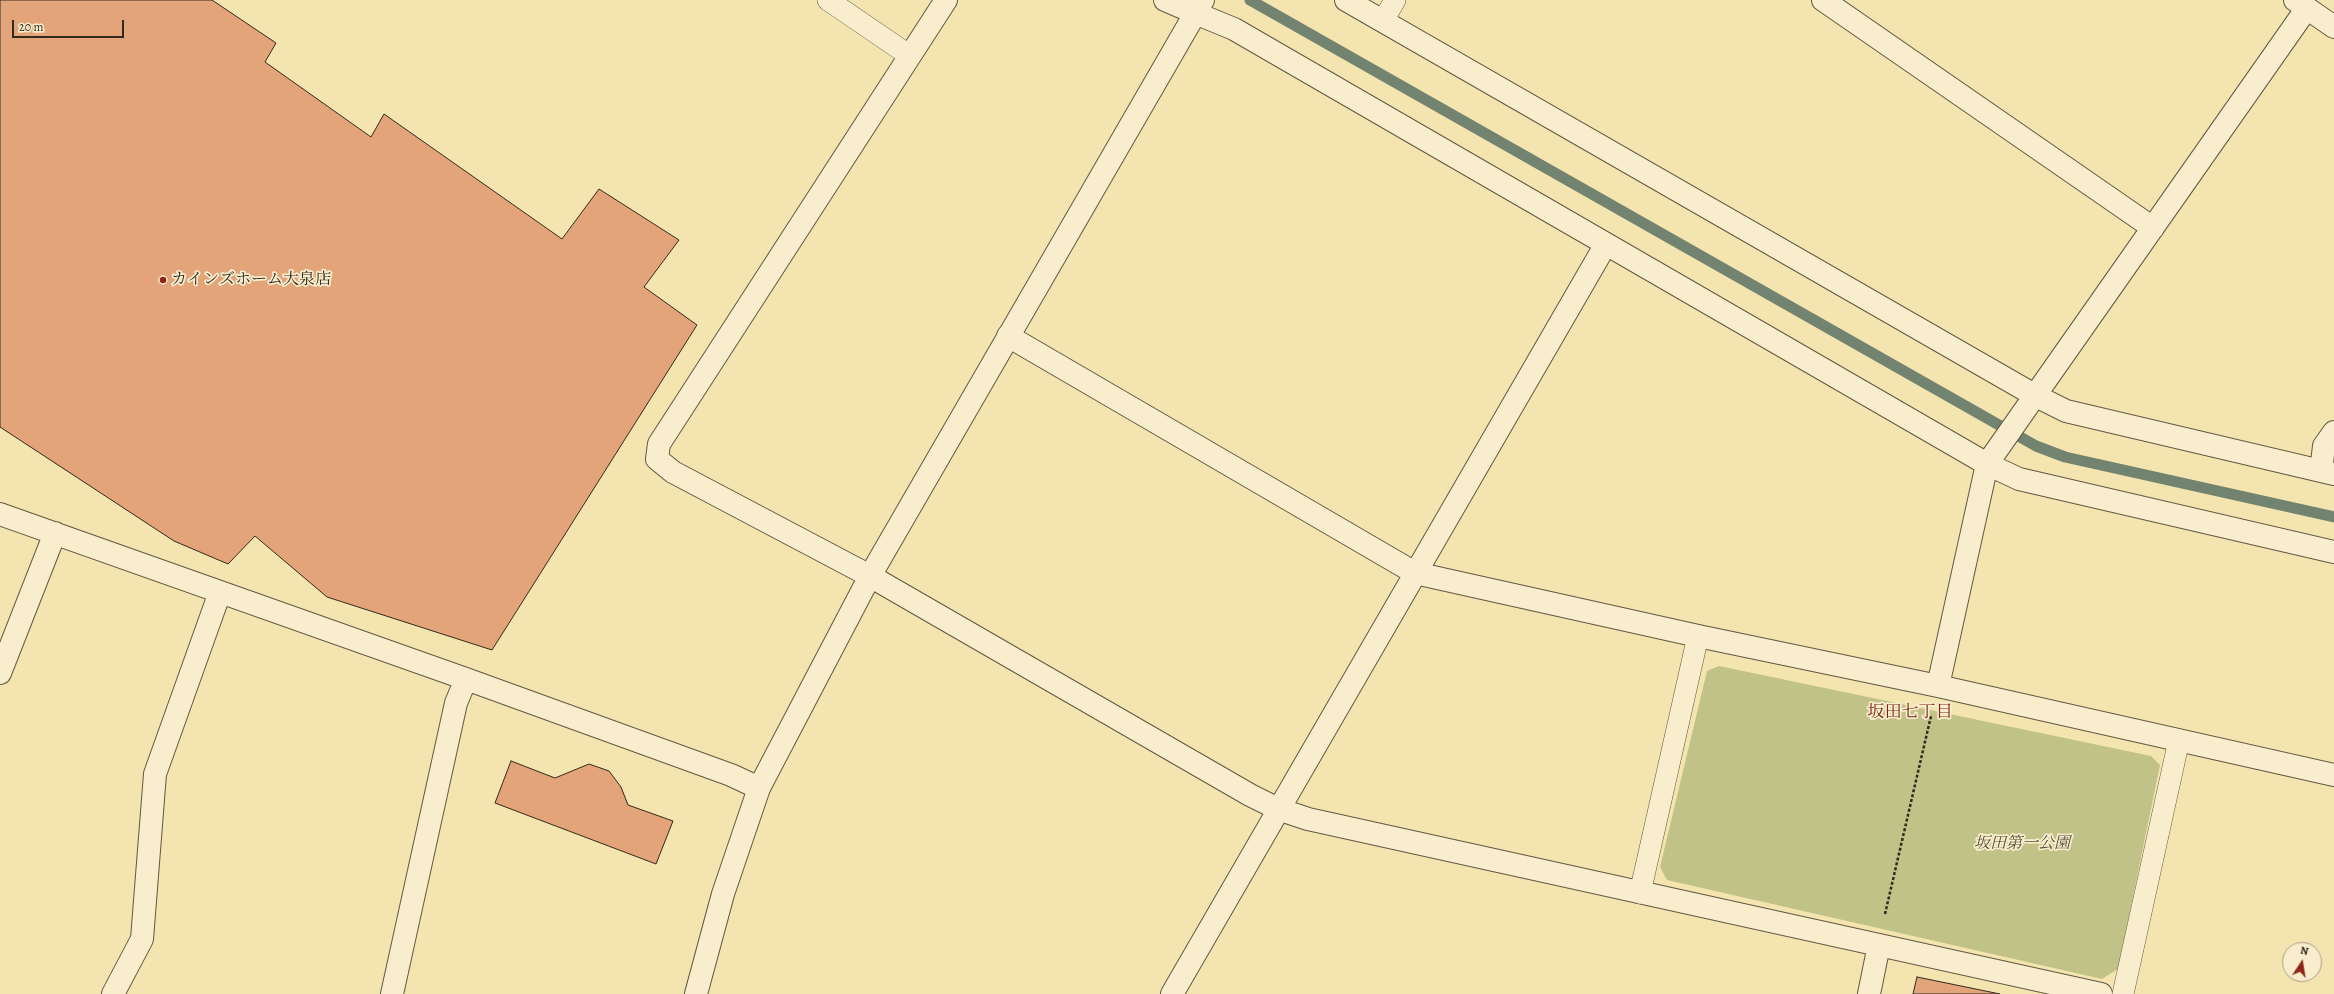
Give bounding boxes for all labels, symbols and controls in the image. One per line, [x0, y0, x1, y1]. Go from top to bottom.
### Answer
scale bar [14, 12, 126, 38]
text: 20 m [19, 19, 43, 35]
place label: カインズホーム大泉店 [171, 270, 331, 290]
marker: カインズホーム大泉店 [158, 275, 168, 285]
district label: 坂田七丁目 [1868, 703, 1952, 723]
park label: 坂田第一公園 [1974, 834, 2070, 854]
north arrow [2282, 942, 2322, 982]
text: N [2299, 943, 2310, 959]

